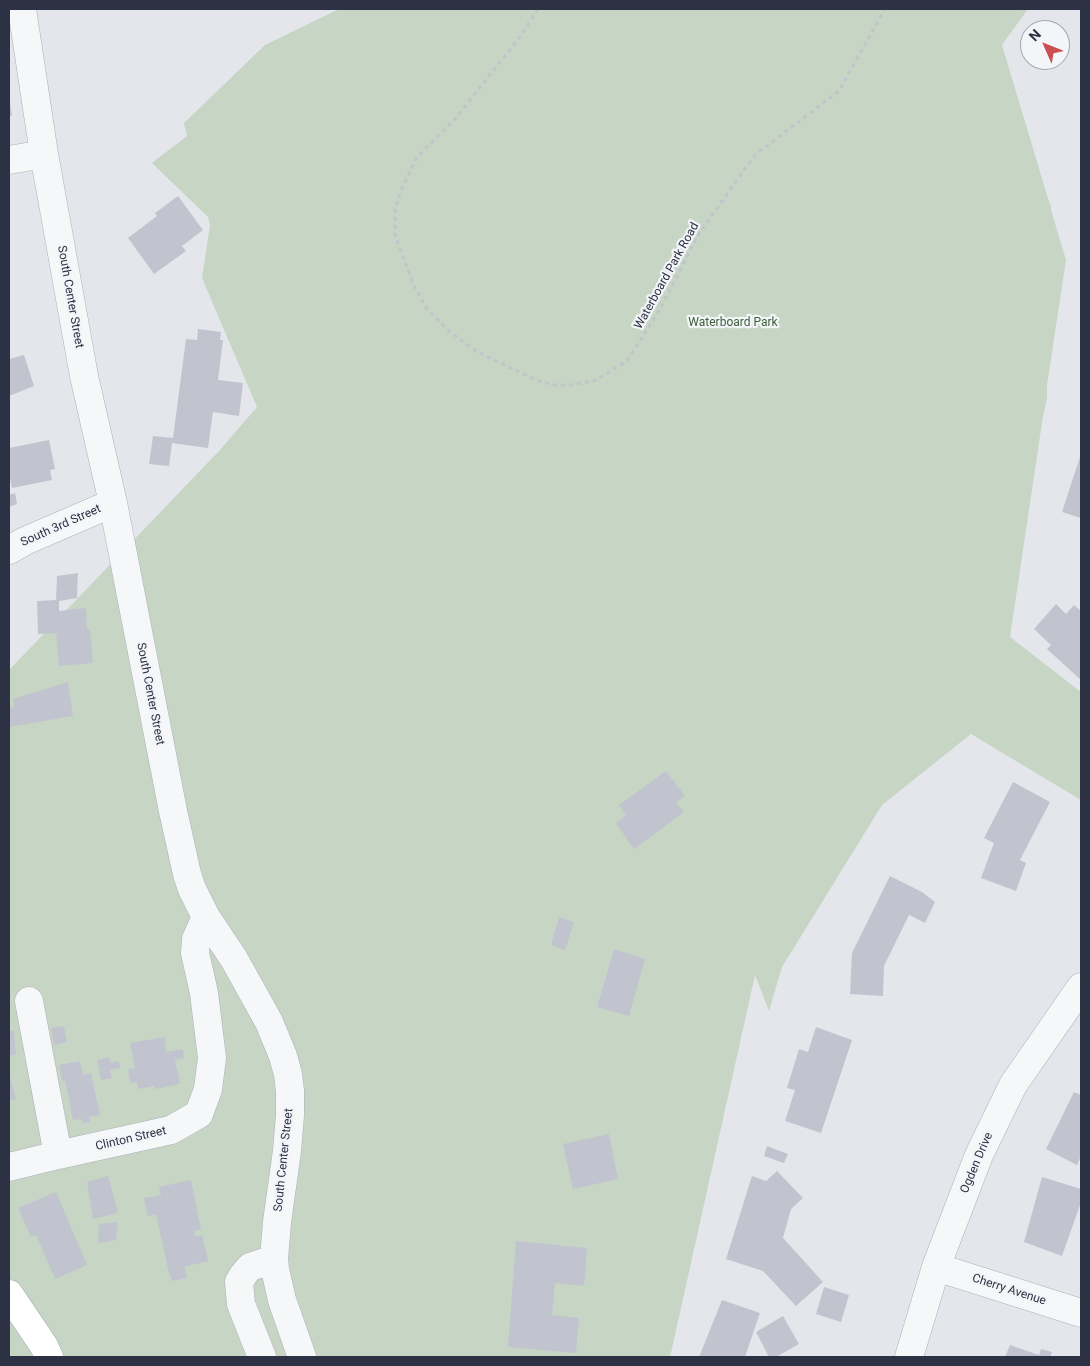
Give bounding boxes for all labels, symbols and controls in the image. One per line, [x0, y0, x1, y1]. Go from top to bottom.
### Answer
north arrow [1020, 20, 1070, 70]
text: N [1026, 26, 1044, 44]
street label: Waterboard Park Road [632, 220, 702, 332]
street label: South Center Street [54, 245, 86, 349]
park label: Waterboard Park [688, 316, 778, 330]
street label: South 3rd Street [19, 502, 103, 550]
street label: South Center Street [133, 642, 167, 746]
street label: South Center Street [271, 1108, 297, 1212]
street label: Clinton Street [94, 1124, 168, 1154]
street label: Ogden Drive [958, 1130, 996, 1196]
street label: Cherry Avenue [970, 1271, 1048, 1309]

